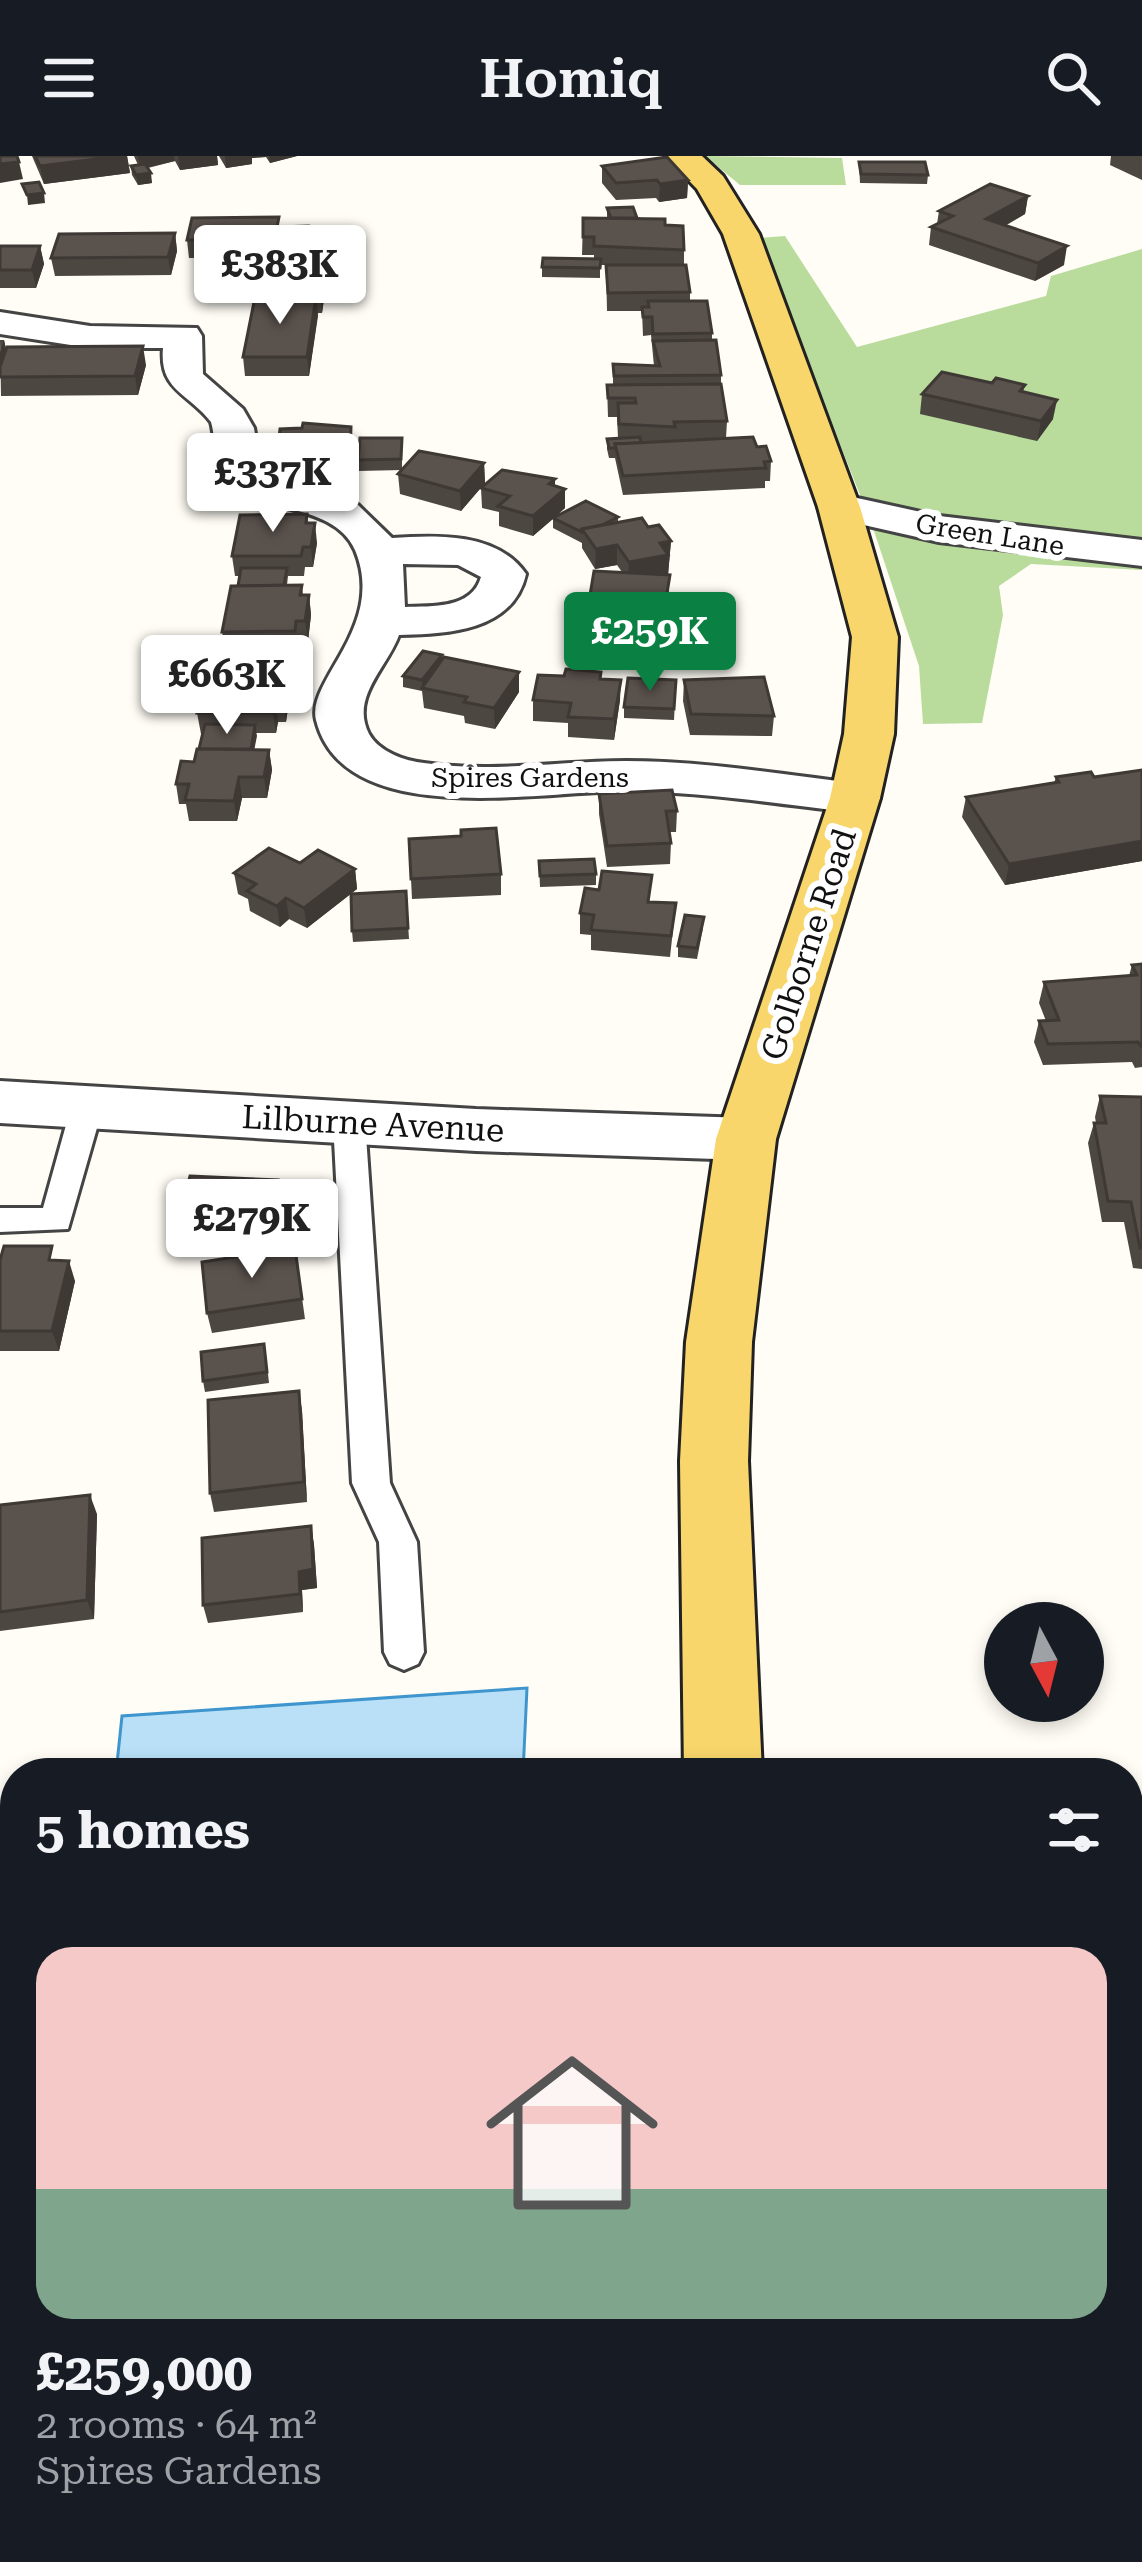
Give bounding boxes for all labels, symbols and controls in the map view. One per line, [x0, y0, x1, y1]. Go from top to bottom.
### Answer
icon: menu [36, 45, 102, 111]
icon: search [1040, 45, 1106, 111]
text: Homiq [480, 47, 662, 110]
pin: £383K [196, 225, 364, 327]
text: £383K [221, 241, 339, 287]
pin: £337K [189, 433, 357, 535]
text: £337K [214, 449, 332, 495]
street label: Green Lane [913, 507, 1067, 563]
pin: £259K [566, 592, 734, 694]
text: £259K [591, 608, 709, 654]
pin: £663K [143, 635, 311, 737]
text: £663K [168, 651, 286, 697]
street label: Spires Gardens [431, 762, 629, 794]
street label: Golborne Road [753, 824, 864, 1065]
street label: Lilburne Avenue [241, 1097, 505, 1150]
pin: £279K [168, 1179, 336, 1281]
text: £279K [193, 1195, 311, 1241]
north arrow [984, 1602, 1104, 1722]
map controls [984, 1602, 1104, 1722]
icon: filters [1041, 1797, 1107, 1863]
text: 5 homes [36, 1801, 250, 1860]
icon: home [464, 2025, 680, 2241]
text: £259,000 [36, 2343, 252, 2402]
text: 2 rooms · 64 m² [36, 2402, 317, 2448]
text: Spires Gardens [36, 2448, 321, 2494]

